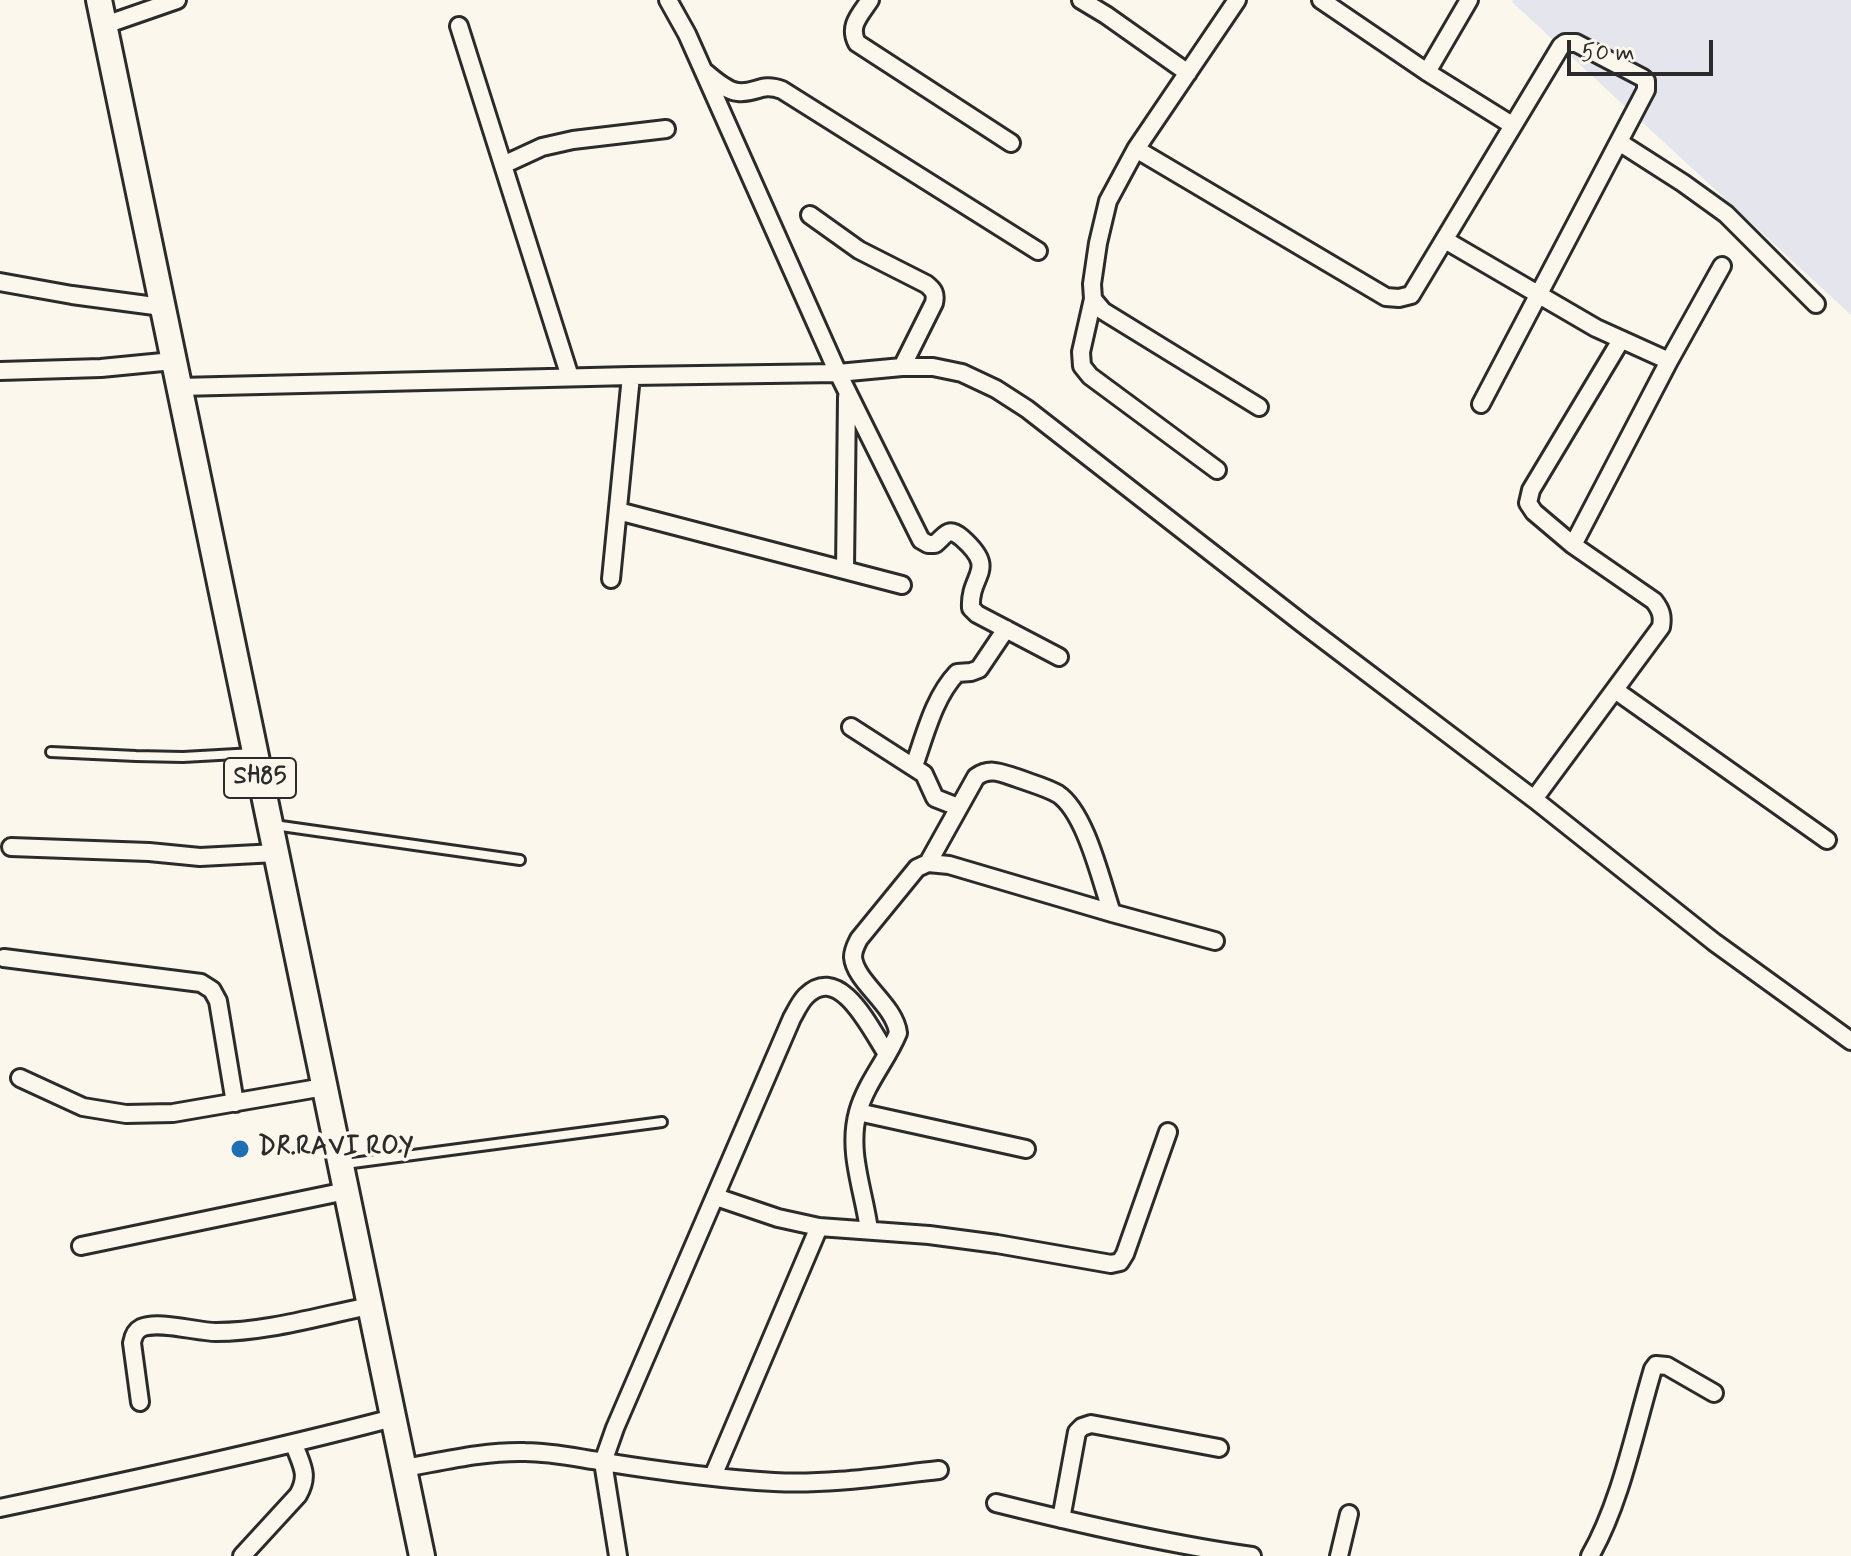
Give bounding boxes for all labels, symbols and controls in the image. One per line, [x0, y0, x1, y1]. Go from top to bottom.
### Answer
scale bar [1571, 24, 1717, 74]
text: 50 m [1581, 38, 1635, 69]
road number: SH85 [224, 758, 296, 798]
place label: DR.RAVI ROY [258, 1133, 413, 1165]
marker: DR.RAVI ROY [229, 1138, 251, 1160]

